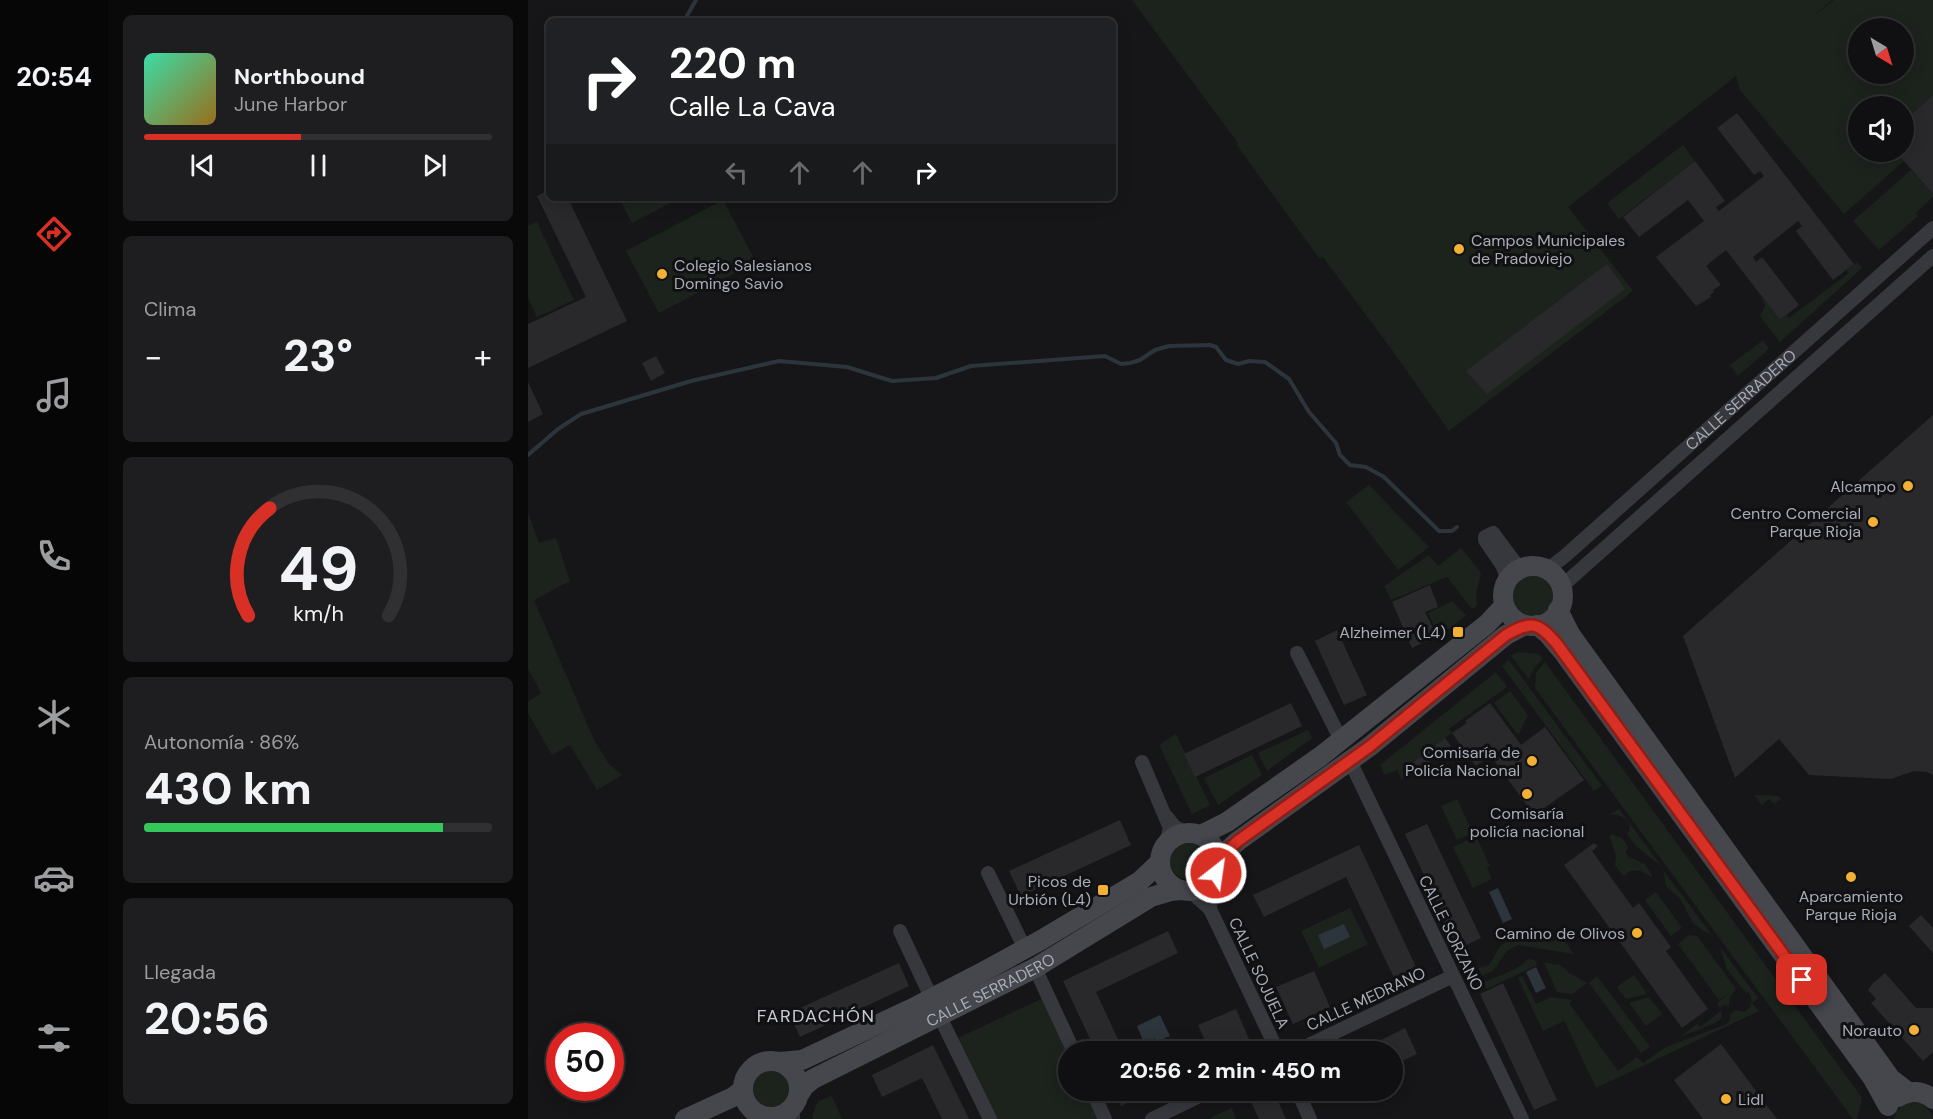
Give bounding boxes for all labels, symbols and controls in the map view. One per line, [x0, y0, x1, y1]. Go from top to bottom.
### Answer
north arrow [1848, 18, 1914, 84]
map controls [1848, 18, 1914, 162]
text: 220 m [669, 36, 796, 91]
icon: right [570, 42, 648, 120]
text: 20:54 [16, 59, 92, 94]
text: Northbound [234, 62, 365, 91]
text: Calle La Cava [669, 89, 835, 124]
text: June Harbor [234, 91, 347, 117]
button: sound [1848, 96, 1914, 162]
icon: previous [186, 149, 219, 182]
icon: pause [302, 149, 335, 182]
icon: next [418, 149, 451, 182]
icon: left [720, 156, 753, 189]
icon: ahead [783, 156, 816, 189]
icon: ahead [846, 156, 879, 189]
icon: right [909, 156, 942, 189]
icon: directions [33, 213, 75, 255]
place label: Campos Municipales de Pradoviejo [1471, 230, 1625, 269]
marker: Campos Municipales de Pradoviejo [1452, 242, 1466, 256]
place label: Colegio Salesianos Domingo Savio [674, 255, 812, 294]
marker: Colegio Salesianos Domingo Savio [655, 267, 669, 281]
text: Clima [144, 296, 196, 322]
text: 23° [283, 326, 353, 385]
text: − [144, 335, 162, 378]
text: + [474, 335, 492, 378]
street label: CALLE SERRADERO [1681, 344, 1801, 455]
icon: music [33, 374, 75, 416]
place label: Alcampo [1830, 476, 1896, 497]
marker: Alcampo [1901, 479, 1915, 493]
place label: Centro Comercial Parque Rioja [1730, 503, 1861, 542]
marker: Centro Comercial Parque Rioja [1866, 515, 1880, 529]
text: 49 [278, 529, 358, 610]
icon: phone [33, 535, 75, 577]
text: km/h [293, 601, 343, 629]
place label: Alzheimer (L4) [1339, 622, 1446, 643]
marker: Alzheimer (L4) [1451, 625, 1465, 639]
icon: climate [33, 696, 75, 738]
text: Autonomía · 86% [144, 729, 299, 755]
place label: Comisaría de Policía Nacional [1405, 742, 1520, 781]
marker: Comisaría de Policía Nacional [1525, 754, 1539, 768]
text: 430 km [144, 759, 312, 818]
marker: Comisaría policía nacional [1520, 787, 1534, 801]
place label: Comisaría policía nacional [1470, 803, 1584, 842]
position arrow [1184, 841, 1248, 905]
icon: car [33, 857, 75, 899]
marker: Aparcamiento Parque Rioja [1844, 870, 1858, 884]
place label: Picos de Urbión (L4) [1008, 871, 1091, 910]
street label: CALLE SORZANO [1414, 872, 1488, 994]
marker: Picos de Urbión (L4) [1096, 883, 1110, 897]
place label: Aparcamiento Parque Rioja [1799, 886, 1903, 925]
street label: CALLE SOJUELA [1224, 914, 1294, 1032]
place label: Camino de Olivos [1495, 923, 1625, 944]
marker: Camino de Olivos [1630, 926, 1644, 940]
street label: CALLE SERRADERO [922, 948, 1059, 1031]
pin [1776, 954, 1827, 1005]
text: Llegada [144, 959, 216, 985]
street label: CALLE MEDRANO [1303, 962, 1429, 1036]
icon: arrive [1785, 963, 1818, 996]
text: 20:56 [144, 989, 270, 1048]
district label: FARDACHÓN [757, 1004, 875, 1028]
icon: filters [33, 1017, 75, 1059]
place label: Norauto [1842, 1020, 1902, 1041]
speed limit sign: 50 [546, 1023, 624, 1101]
marker: Norauto [1907, 1023, 1921, 1037]
text: 20:56 · 2 min · 450 m [1120, 1056, 1341, 1085]
place label: Lidl [1738, 1089, 1764, 1110]
marker: Lidl [1719, 1092, 1733, 1106]

